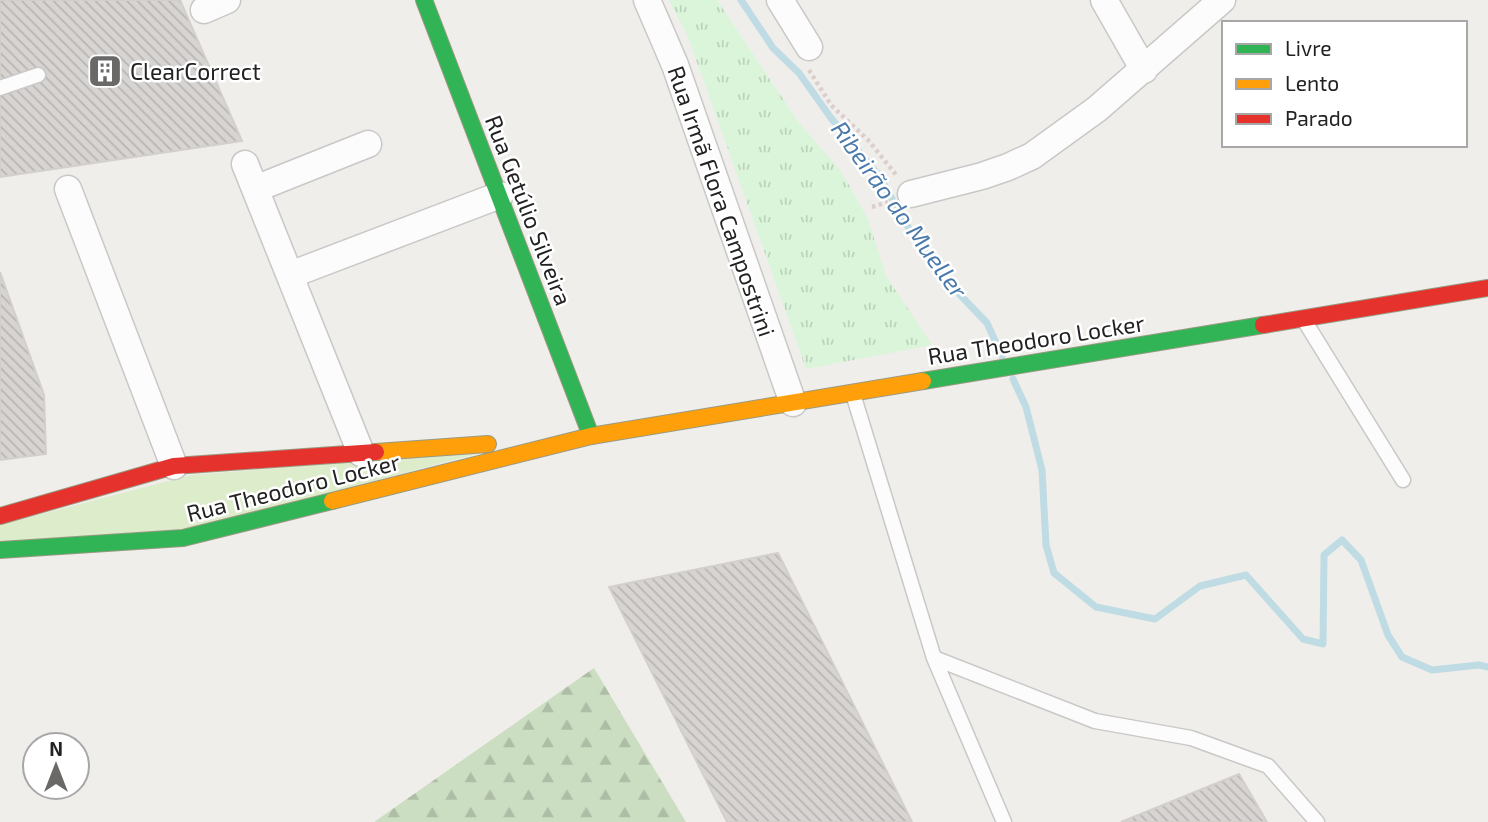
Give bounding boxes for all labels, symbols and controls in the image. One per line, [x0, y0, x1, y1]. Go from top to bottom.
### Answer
legend [1222, 21, 1467, 147]
text: Livre [1285, 35, 1332, 60]
building icon: ClearCorrect [86, 52, 124, 90]
place label: ClearCorrect [130, 57, 261, 85]
street label: Rua Irmã Flora Campostrini [662, 62, 782, 340]
text: Lento [1285, 70, 1339, 95]
text: Parado [1285, 105, 1353, 130]
street label: Rua Getúlio Silveira [480, 111, 578, 309]
water label: Ribeirão do Mueller [826, 115, 974, 304]
street label: Rua Theodoro Locker [926, 308, 1146, 370]
street label: Rua Theodoro Locker [183, 447, 403, 527]
north arrow [21, 731, 91, 801]
text: N [49, 737, 63, 760]

